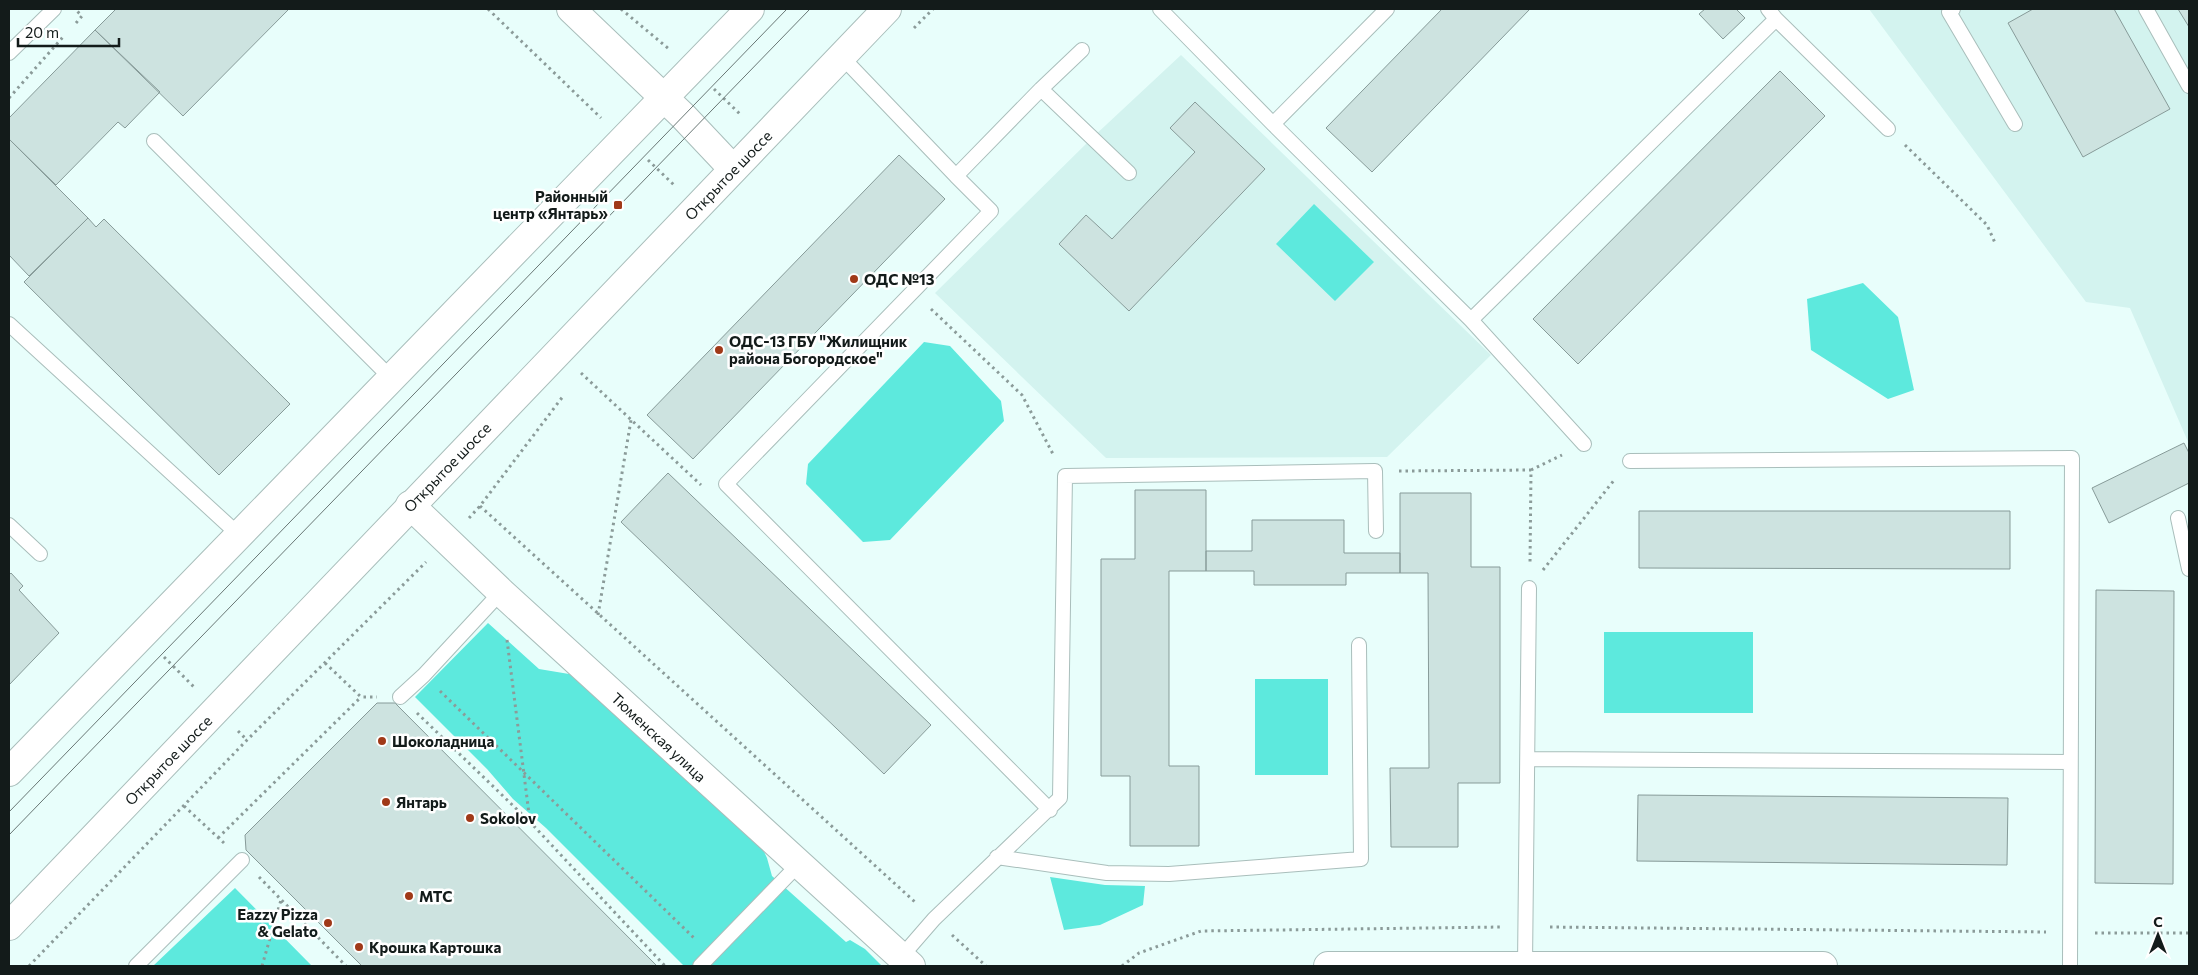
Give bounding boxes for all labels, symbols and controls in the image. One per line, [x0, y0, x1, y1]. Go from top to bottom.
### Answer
scale bar [18, 15, 119, 47]
text: 20 m [25, 23, 59, 41]
street label: Открытое шоссе [681, 126, 775, 224]
place label: Районный центр «Янтарь» [493, 187, 608, 222]
marker: Районный центр «Янтарь» [612, 199, 624, 211]
place label: ОДС №13 [864, 270, 935, 288]
marker: ОДС №13 [848, 273, 860, 285]
place label: ОДС-13 ГБУ "Жилищник района Богородское" [729, 332, 908, 367]
marker: ОДС-13 ГБУ "Жилищник района Богородское" [713, 344, 725, 356]
street label: Открытое шоссе [400, 418, 494, 516]
street label: Тюменская улица [608, 689, 710, 785]
street label: Открытое шоссе [121, 711, 215, 809]
place label: Шоколадница [392, 732, 494, 750]
marker: Шоколадница [376, 735, 388, 747]
place label: Янтарь [396, 793, 447, 811]
marker: Янтарь [380, 796, 392, 808]
place label: Sokolov [480, 809, 536, 827]
marker: Sokolov [464, 812, 476, 824]
place label: МТС [419, 887, 452, 905]
marker: МТС [403, 890, 415, 902]
place label: Eazzy Pizza & Gelato [237, 905, 318, 940]
north arrow [2133, 910, 2183, 960]
text: С [2153, 913, 2163, 930]
marker: Eazzy Pizza & Gelato [322, 917, 334, 929]
place label: Крошка Картошка [369, 938, 502, 956]
marker: Крошка Картошка [353, 941, 365, 953]

